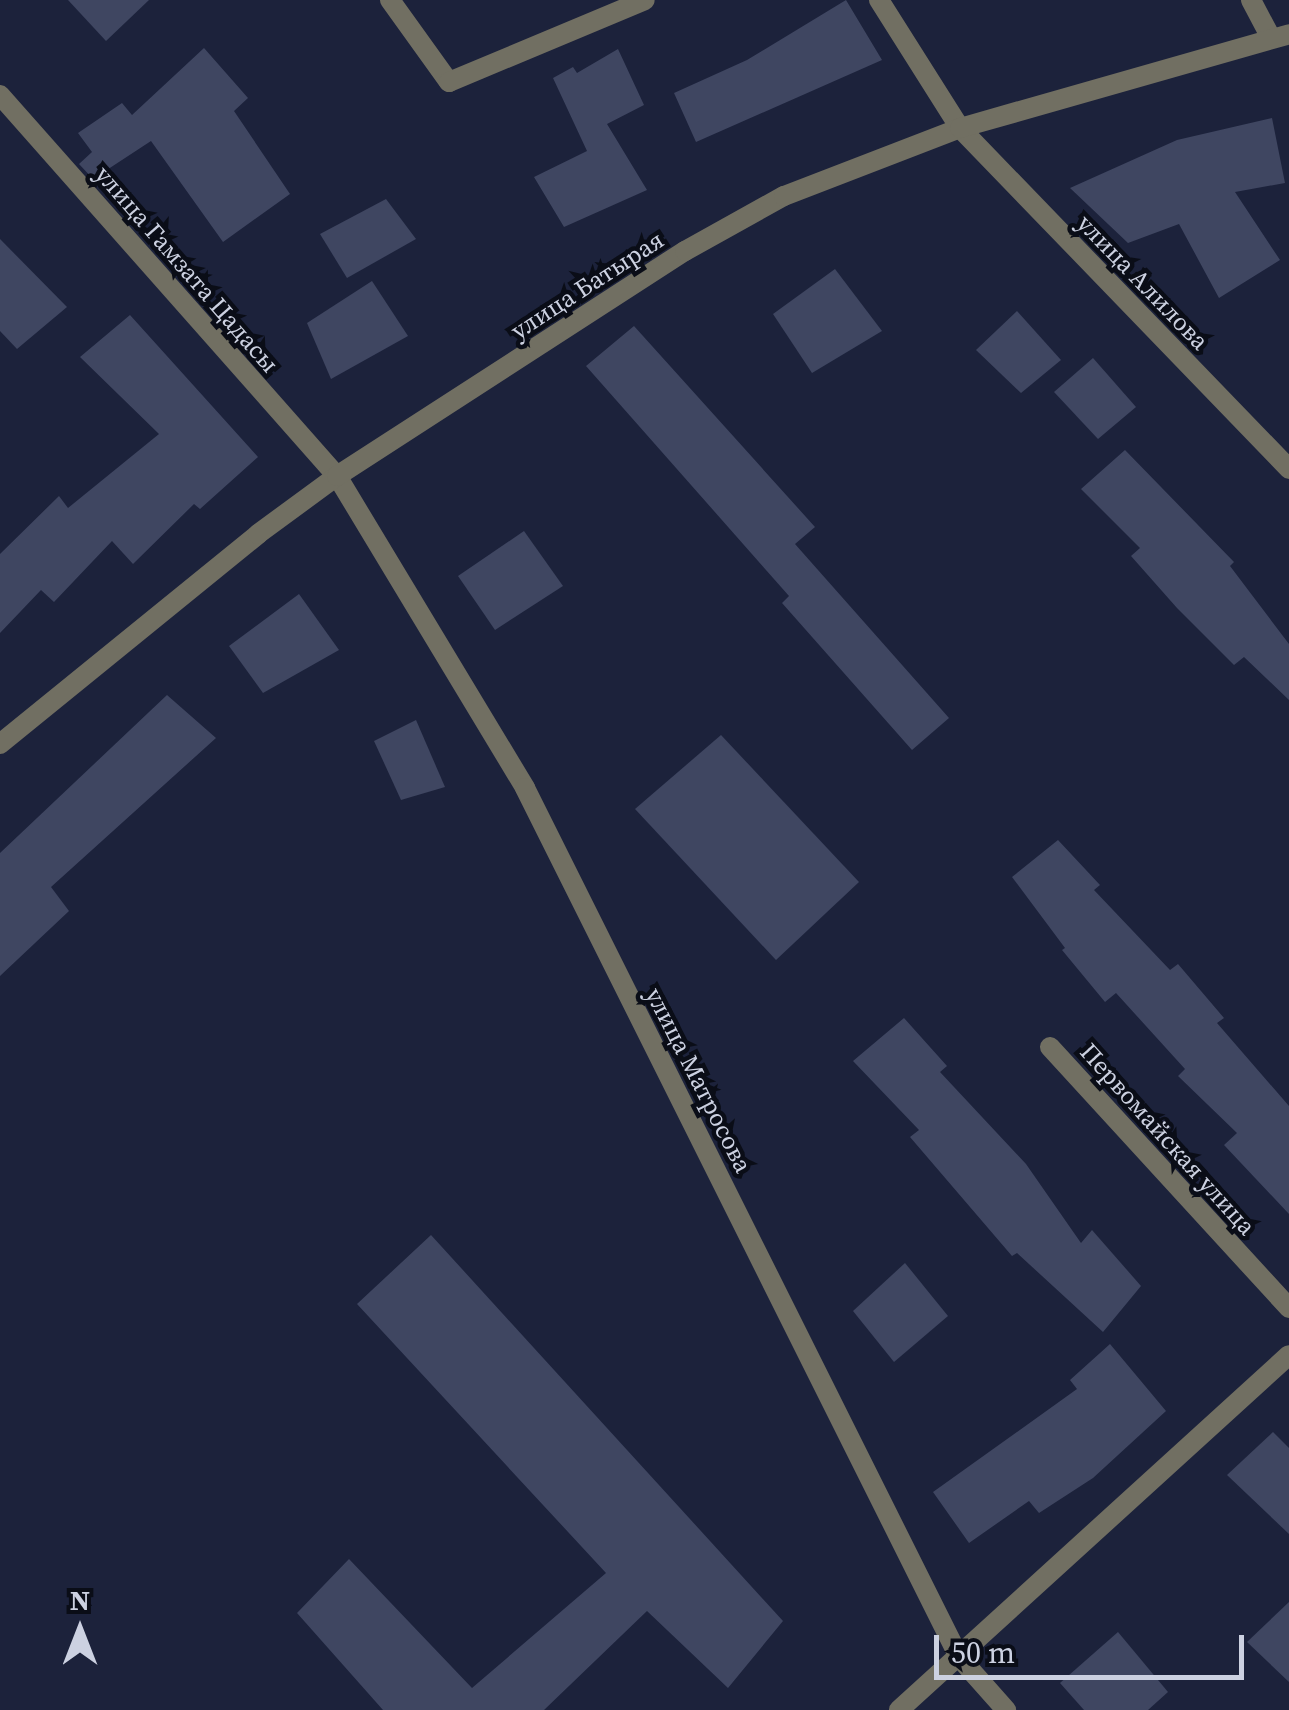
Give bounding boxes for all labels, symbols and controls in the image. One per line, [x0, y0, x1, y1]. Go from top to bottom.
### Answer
street label: улица Гамзата Цадасы [89, 159, 285, 379]
street label: улица Алилова [1071, 208, 1215, 356]
street label: улица Батырая [505, 224, 669, 346]
street label: улица Матросова [639, 983, 759, 1177]
street label: Первомайская улица [1074, 1037, 1262, 1241]
north arrow [30, 1580, 130, 1680]
text: N [70, 1581, 90, 1619]
scale bar [939, 1615, 1249, 1677]
text: 50 m [951, 1632, 1015, 1673]

